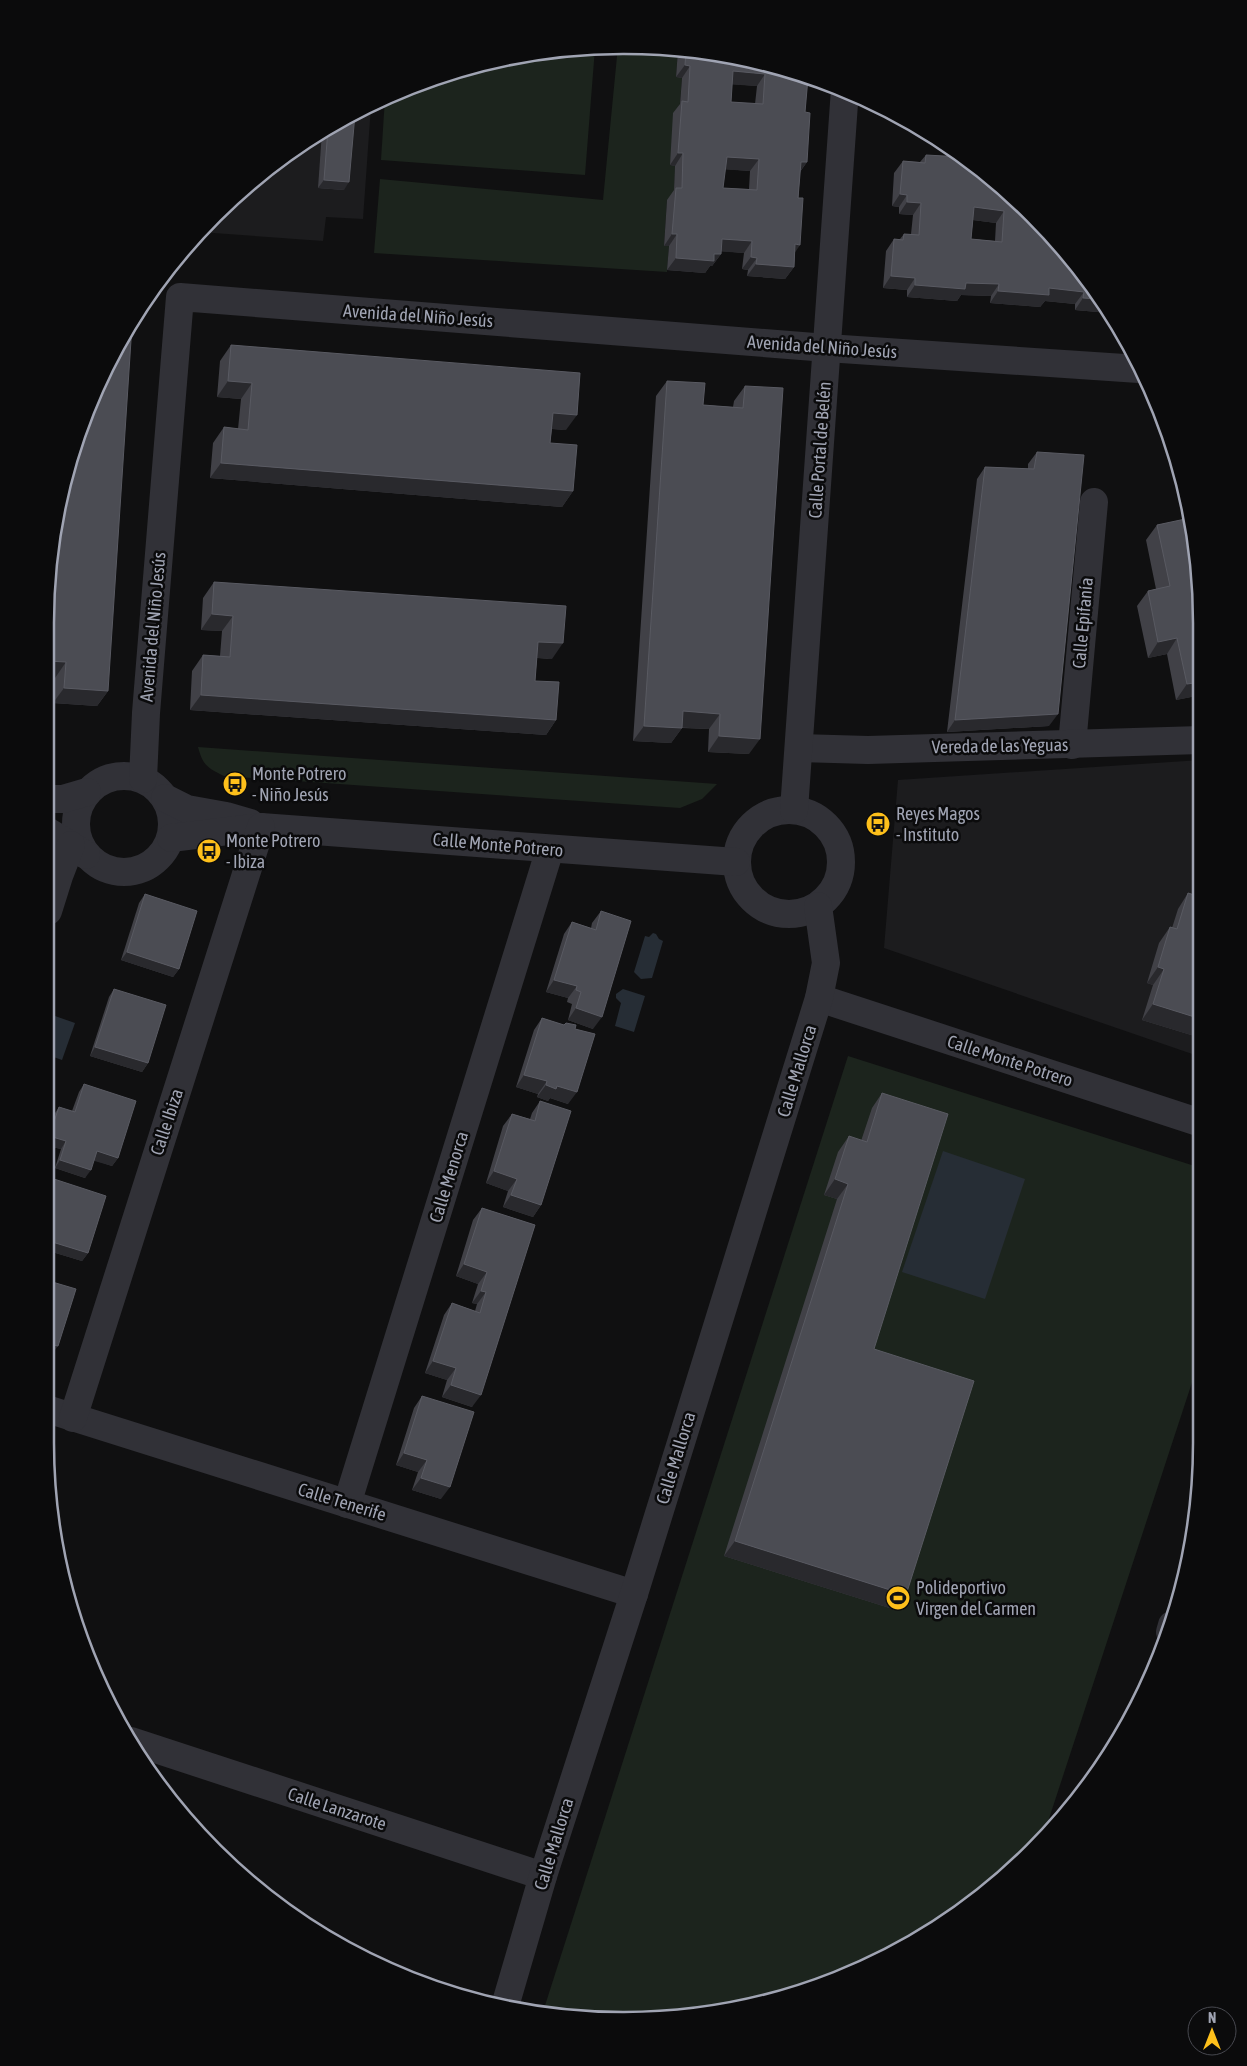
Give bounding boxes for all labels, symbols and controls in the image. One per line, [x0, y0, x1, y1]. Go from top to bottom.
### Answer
street label: Avenida del Niño Jesús [342, 300, 494, 331]
street label: Avenida del Niño Jesús [746, 331, 898, 362]
street label: Calle Portal de Belén [804, 381, 835, 519]
street label: Avenida del Niño Jesús [135, 551, 170, 703]
street label: Calle Epifanía [1068, 577, 1097, 669]
street label: Vereda de las Yeguas [932, 734, 1068, 757]
place label: Monte Potrero - Niño Jesús [252, 763, 346, 805]
bus stop icon: Monte Potrero - Niño Jesús [222, 771, 248, 797]
place label: Reyes Magos - Instituto [896, 803, 980, 845]
bus stop icon: Reyes Magos - Instituto [865, 811, 891, 837]
street label: Calle Monte Potrero [432, 828, 564, 861]
place label: Monte Potrero - Ibiza [226, 830, 320, 872]
bus stop icon: Monte Potrero - Ibiza [196, 838, 222, 864]
street label: Calle Mallorca [773, 1022, 820, 1119]
street label: Calle Monte Potrero [945, 1030, 1076, 1091]
street label: Calle Ibiza [146, 1086, 187, 1158]
street label: Calle Menorca [425, 1129, 472, 1225]
street label: Calle Mallorca [652, 1409, 699, 1506]
street label: Calle Tenerife [296, 1478, 389, 1525]
place label: Polideportivo Virgen del Carmen [916, 1577, 1036, 1619]
sports icon: Polideportivo Virgen del Carmen [885, 1585, 911, 1611]
street label: Calle Lanzarote [285, 1783, 389, 1834]
street label: Calle Mallorca [530, 1795, 577, 1892]
north arrow [1187, 2006, 1237, 2056]
text: N [1208, 2010, 1216, 2026]

